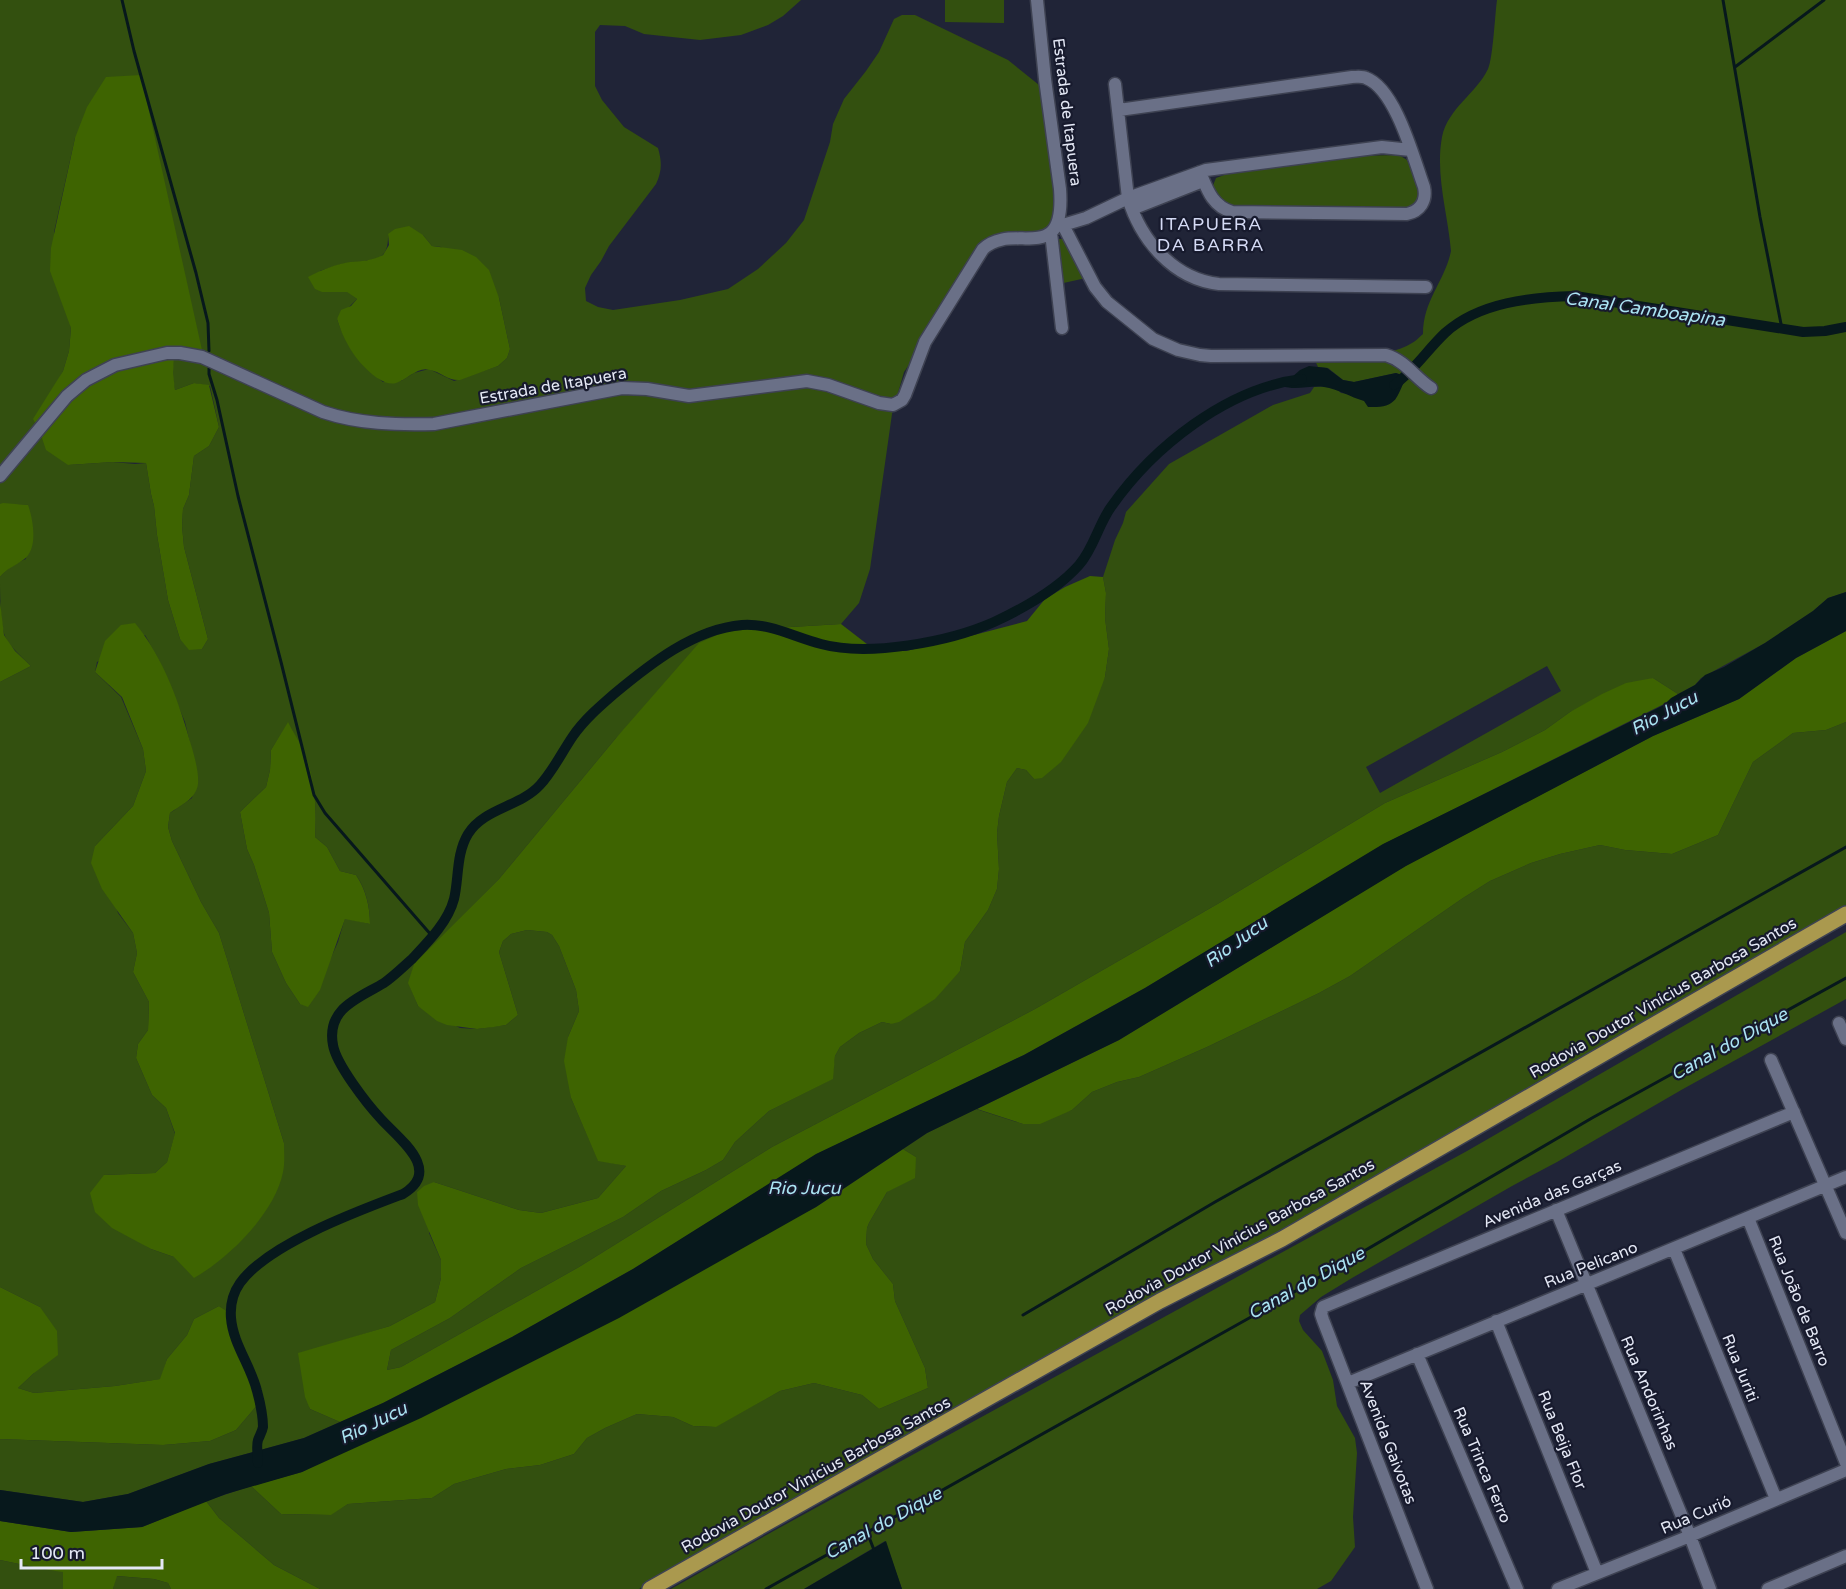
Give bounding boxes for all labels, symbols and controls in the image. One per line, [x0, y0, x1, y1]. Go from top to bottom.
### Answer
street label: Estrada de Itapuera [1048, 37, 1086, 187]
district label: ITAPUERA DA BARRA [1157, 213, 1265, 256]
water label: Canal Camboapina [1564, 287, 1727, 331]
street label: Estrada de Itapuera [478, 363, 628, 409]
water label: Rio Jucu [1627, 686, 1702, 740]
water label: Rio Jucu [1200, 911, 1273, 972]
street label: Rodovia Doutor Vinícius Barbosa Santos [1526, 913, 1800, 1083]
water label: Canal do Dique [1667, 1002, 1792, 1085]
street label: Rodovia Doutor Vinícius Barbosa Santos [1102, 1154, 1378, 1320]
street label: Avenida das Garças [1480, 1156, 1624, 1232]
water label: Rio Jucu [768, 1177, 841, 1199]
street label: Rua João de Barro [1764, 1233, 1834, 1369]
street label: Rua Pelicano [1541, 1237, 1641, 1293]
water label: Canal do Dique [1244, 1241, 1369, 1324]
street label: Rua Juriti [1717, 1331, 1763, 1405]
street label: Rua Andorinhas [1616, 1333, 1682, 1453]
street label: Avenida Gaivotas [1355, 1377, 1421, 1507]
street label: Rua Beija Flor [1533, 1388, 1591, 1493]
street label: Rodovia Doutor Vinícius Barbosa Santos [678, 1392, 954, 1558]
water label: Rio Jucu [335, 1397, 411, 1449]
street label: Rua Trinca Ferro [1448, 1404, 1516, 1526]
water label: Canal do Dique [821, 1481, 946, 1564]
street label: Rua Curió [1658, 1491, 1734, 1539]
scale bar [21, 1532, 162, 1570]
text: 100 m [30, 1542, 85, 1564]

